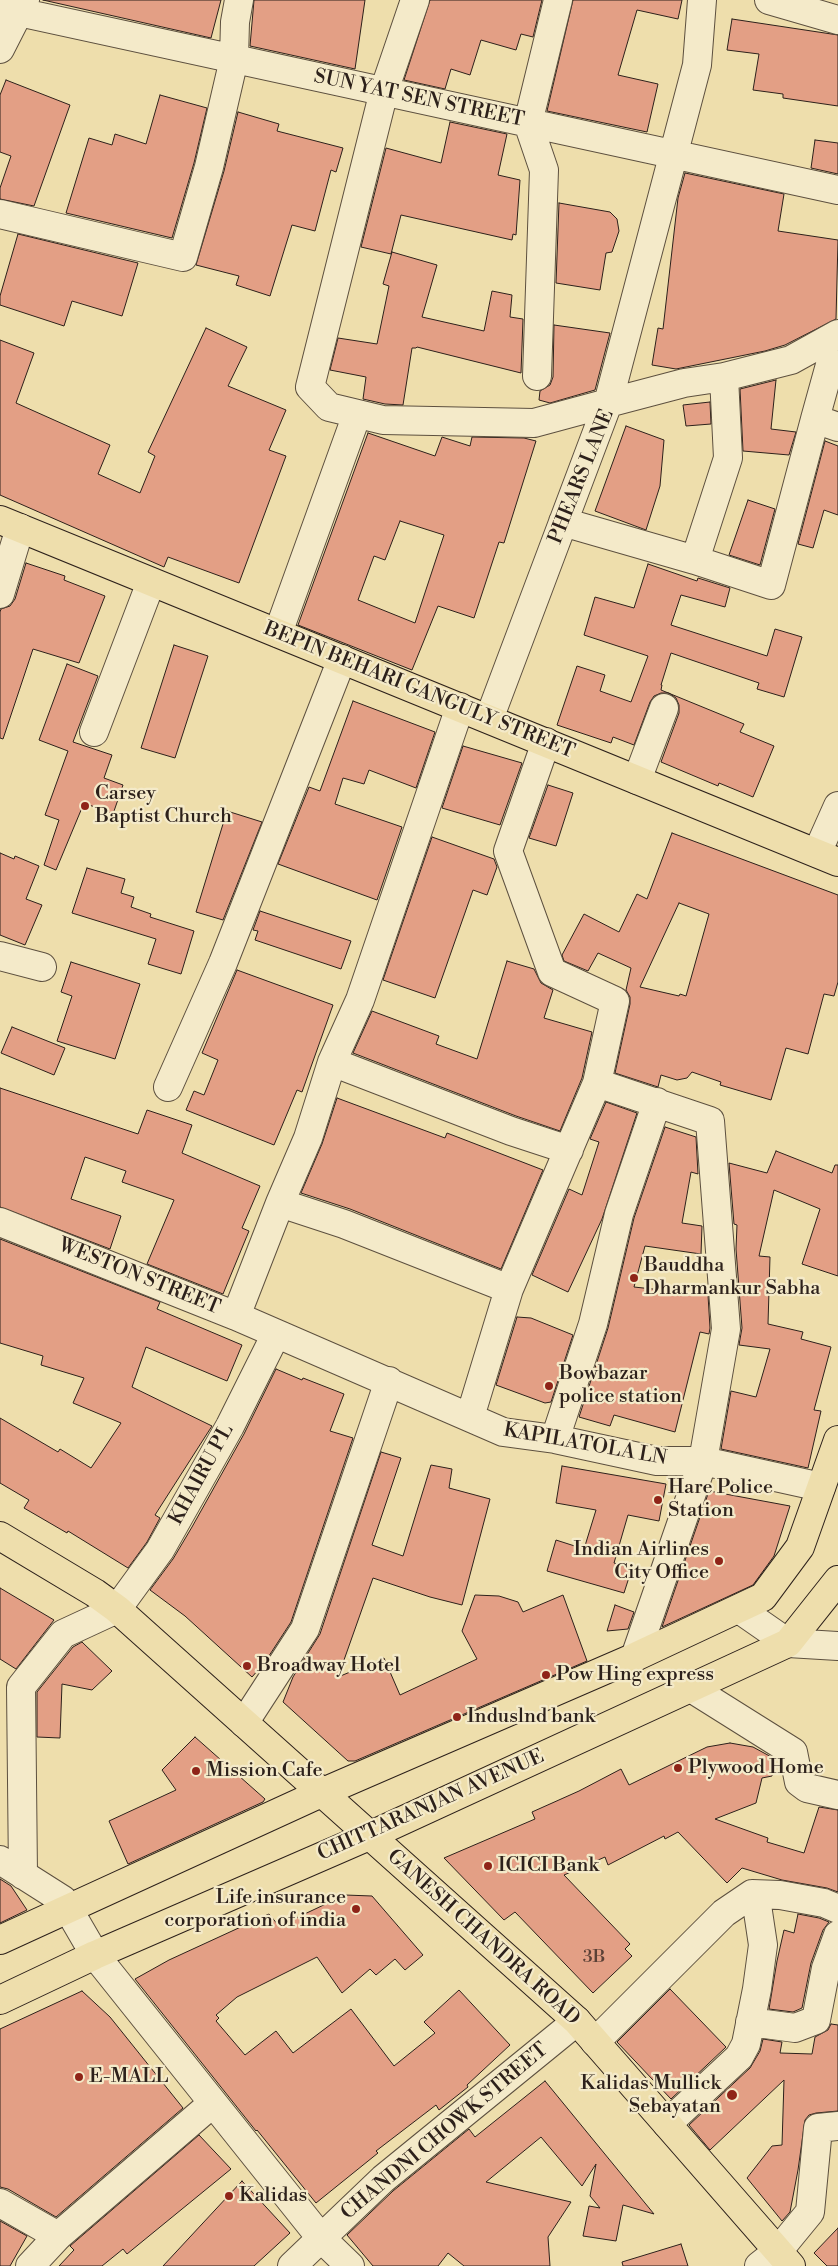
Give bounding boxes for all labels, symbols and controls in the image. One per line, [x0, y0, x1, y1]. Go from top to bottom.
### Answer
street label: SUN YAT SEN STREET [312, 65, 526, 133]
street label: PHEARS LANE [544, 406, 620, 548]
street label: BEPIN BEHARI GANGULY STREET [260, 617, 578, 765]
place label: Carsey Baptist Church [95, 782, 232, 829]
marker: Carsey Baptist Church [79, 800, 91, 812]
street label: WESTON STREET [55, 1234, 223, 1320]
place label: Bauddha Dharmankur Sabha [644, 1254, 820, 1301]
marker: Bauddha Dharmankur Sabha [628, 1272, 640, 1284]
place label: Bowbazar police station [559, 1362, 682, 1409]
marker: Bowbazar police station [543, 1380, 555, 1392]
street label: KAPILATOLA LN [501, 1419, 669, 1471]
street label: KHAIRU PL [165, 1421, 239, 1529]
place label: Hare Police Station [668, 1476, 773, 1523]
marker: Hare Police Station [652, 1494, 664, 1506]
place label: Indian Airlines City Office [573, 1538, 709, 1585]
marker: Indian Airlines City Office [713, 1555, 725, 1567]
place label: Broadway Hotel [257, 1654, 400, 1678]
marker: Broadway Hotel [241, 1660, 253, 1672]
place label: Pow Hing express [556, 1663, 714, 1687]
marker: Pow Hing express [540, 1669, 552, 1681]
place label: Induslnd bank [467, 1705, 595, 1729]
marker: Induslnd bank [451, 1711, 463, 1723]
street label: CHITTARANJAN AVENUE [314, 1745, 548, 1867]
place label: Plywood Home [688, 1756, 824, 1780]
place label: Mission Cafe [206, 1759, 322, 1783]
marker: Plywood Home [672, 1762, 684, 1774]
marker: Mission Cafe [190, 1765, 202, 1777]
street label: GANESH CHANDRA ROAD [382, 1845, 584, 2031]
place label: ICICI Bank [498, 1854, 599, 1878]
marker: ICICI Bank [482, 1860, 494, 1872]
place label: Life insurance corporation of india [164, 1886, 346, 1933]
marker: Life insurance corporation of india [350, 1903, 362, 1915]
house number: 3B [583, 1947, 605, 1969]
street label: CHANDNI CHOWK STREET [337, 2038, 553, 2226]
place label: E-MALL [89, 2065, 169, 2089]
marker: E-MALL [73, 2071, 85, 2083]
place label: Kalidas Mullick Sebayatan [581, 2072, 721, 2119]
marker: Kalidas Mullick Sebayatan [725, 2088, 739, 2102]
place label: Kalidas [239, 2184, 307, 2208]
marker: Kalidas [223, 2190, 235, 2202]

